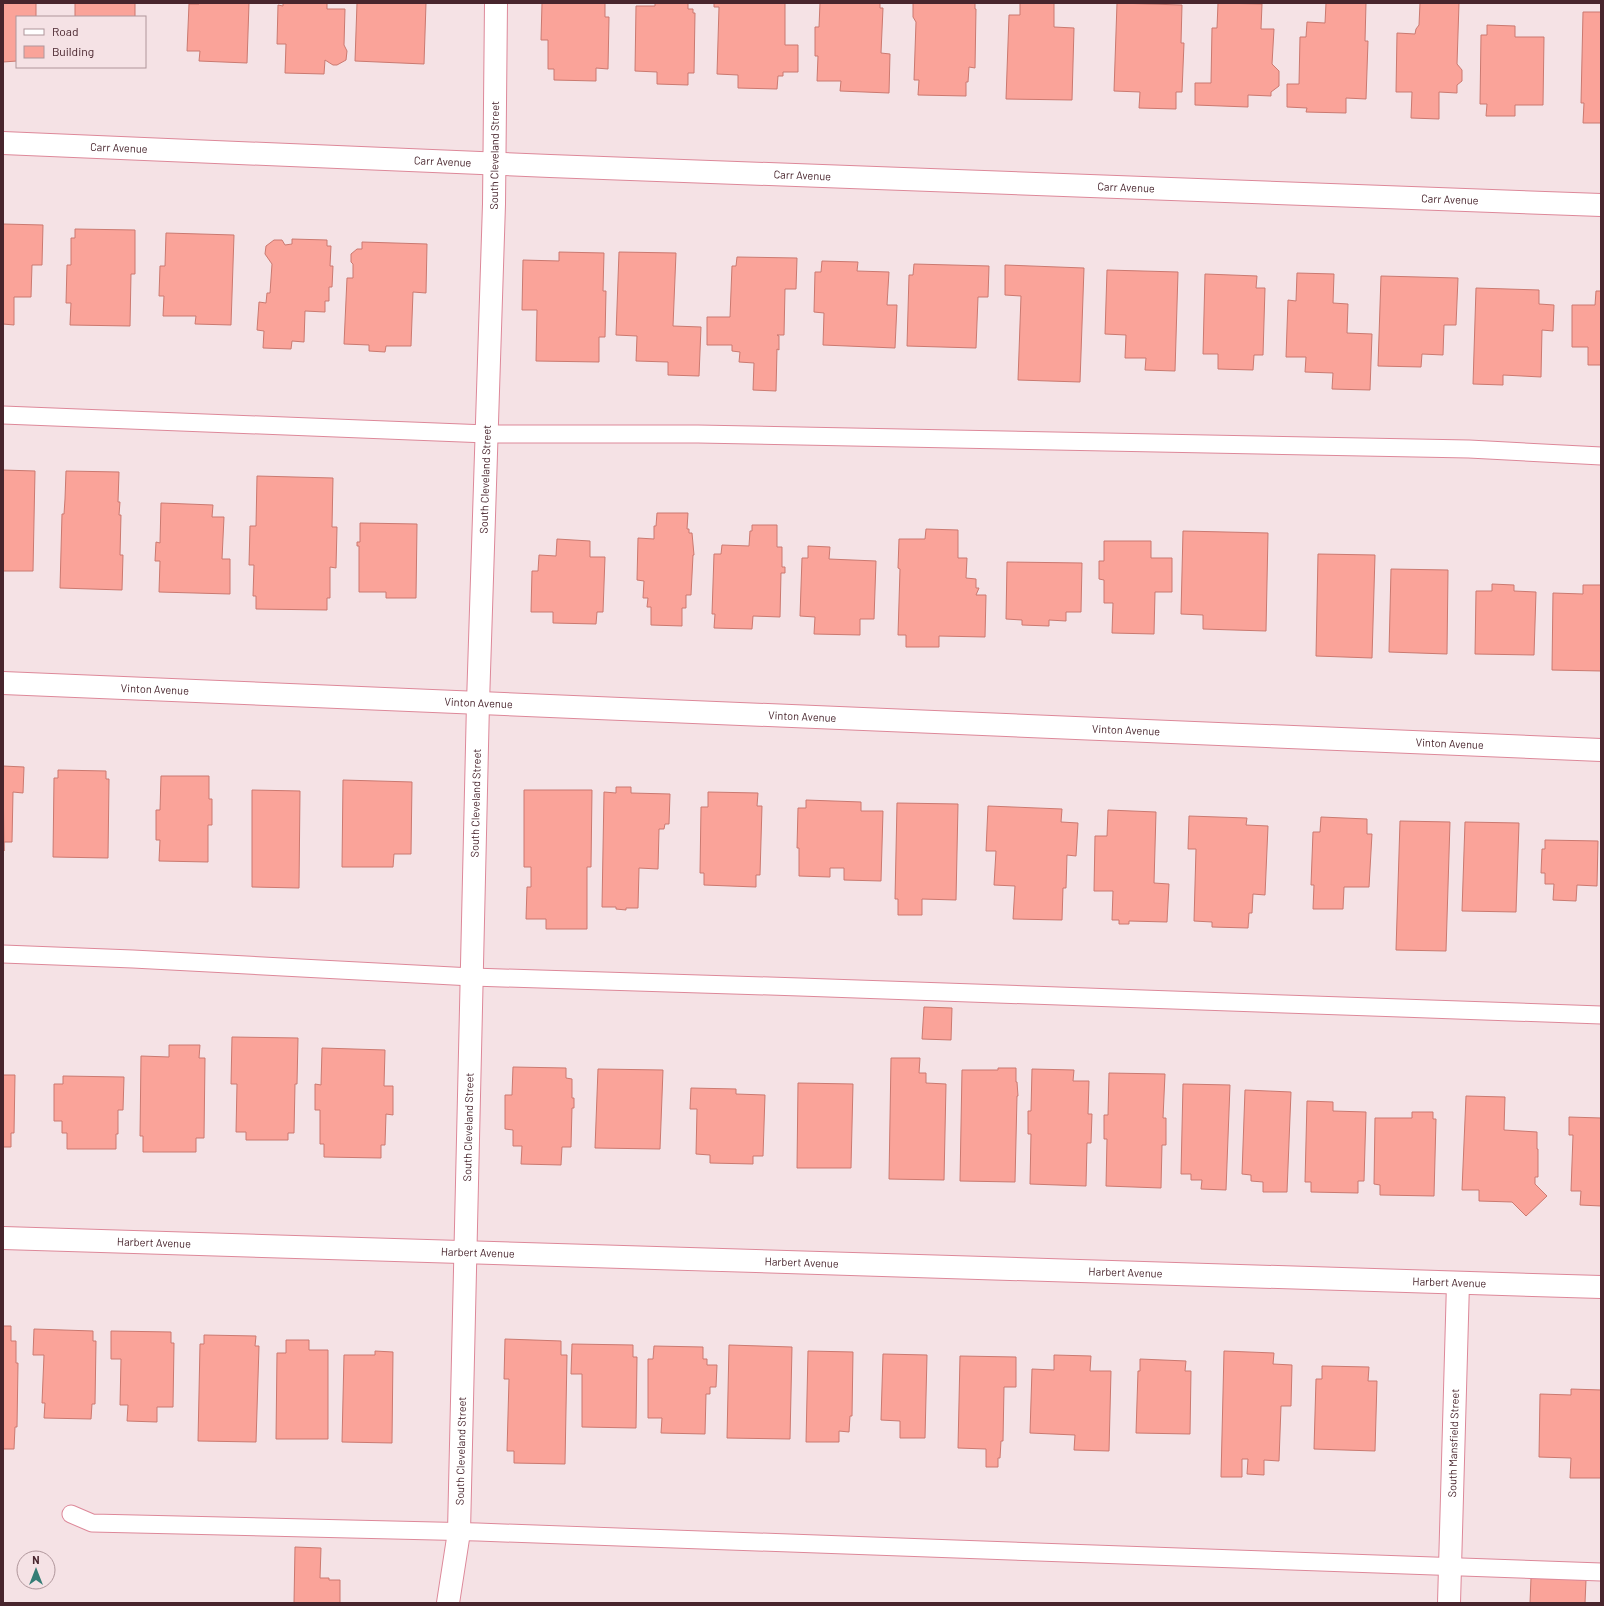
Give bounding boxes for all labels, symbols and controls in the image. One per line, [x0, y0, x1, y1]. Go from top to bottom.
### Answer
legend [16, 16, 146, 68]
text: Road [52, 24, 79, 38]
text: Building [52, 44, 94, 58]
street label: South Cleveland Street [487, 101, 501, 210]
street label: Carr Avenue [90, 140, 148, 155]
street label: Carr Avenue [414, 153, 472, 169]
street label: Carr Avenue [773, 167, 831, 182]
street label: Carr Avenue [1097, 179, 1155, 194]
street label: Carr Avenue [1421, 191, 1479, 206]
street label: South Cleveland Street [476, 425, 493, 534]
street label: Vinton Avenue [121, 681, 189, 697]
street label: Vinton Avenue [444, 695, 513, 710]
street label: Vinton Avenue [768, 708, 837, 724]
street label: Vinton Avenue [1092, 722, 1161, 738]
street label: Vinton Avenue [1415, 735, 1484, 751]
street label: South Cleveland Street [467, 749, 483, 858]
street label: South Cleveland Street [460, 1072, 476, 1181]
street label: Harbert Avenue [117, 1234, 191, 1250]
street label: Harbert Avenue [441, 1244, 515, 1260]
street label: Harbert Avenue [764, 1254, 839, 1270]
street label: Harbert Avenue [1088, 1264, 1163, 1280]
street label: Harbert Avenue [1412, 1274, 1487, 1289]
street label: South Mansfield Street [1445, 1389, 1461, 1498]
street label: South Cleveland Street [453, 1396, 468, 1505]
north arrow [16, 1550, 56, 1590]
text: N [32, 1553, 40, 1566]

